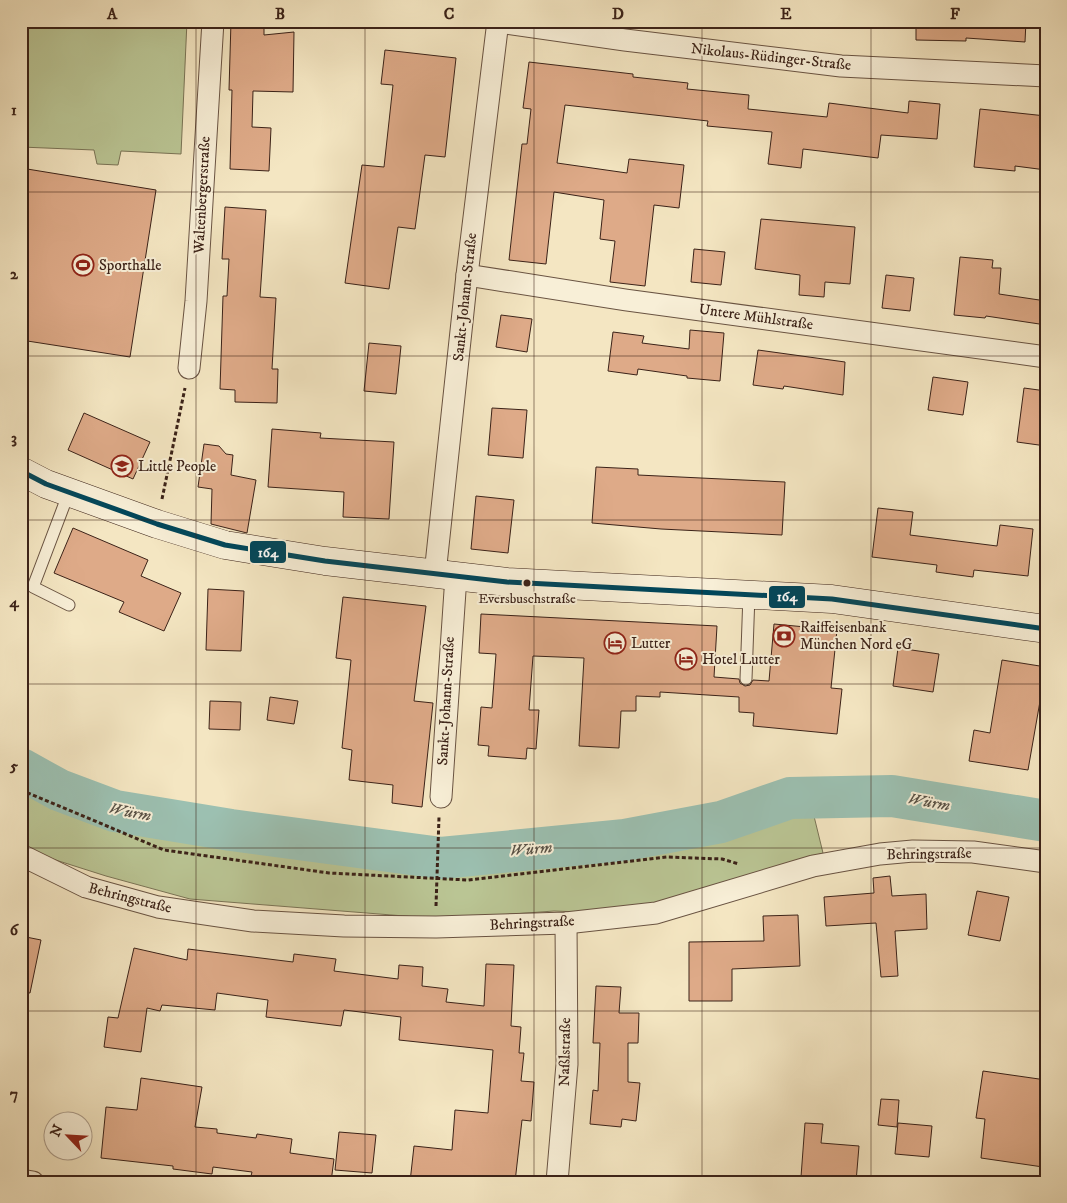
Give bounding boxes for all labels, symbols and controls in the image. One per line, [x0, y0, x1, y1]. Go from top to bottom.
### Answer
text: A [106, 4, 118, 24]
text: B [275, 4, 285, 24]
text: C [444, 4, 454, 24]
text: D [612, 4, 624, 24]
text: E [780, 4, 792, 24]
text: F [950, 4, 960, 24]
street label: Nikolaus-Rüdinger-Straße [690, 39, 852, 75]
text: 1 [11, 100, 17, 120]
street label: Waltenbergerstraße [189, 136, 215, 255]
street label: Sankt-Johann-Straße [449, 232, 481, 362]
sports icon: Sporthalle [71, 253, 95, 277]
place label: Sporthalle [99, 256, 161, 275]
text: 2 [10, 264, 19, 284]
street label: Untere Mühlstraße [698, 300, 814, 334]
text: 3 [11, 428, 17, 448]
school or university icon: Little People [110, 454, 134, 478]
place label: Little People [138, 457, 216, 476]
line badge: 164 [249, 540, 287, 564]
text: 164 [258, 544, 279, 562]
marker: Eversbuschstraße [522, 578, 532, 588]
line badge: 164 [768, 585, 806, 609]
text: 164 [777, 588, 798, 606]
place label: Eversbuschstraße [478, 590, 576, 608]
text: 4 [8, 592, 19, 612]
place label: Raiffeisenbank München Nord eG [800, 618, 913, 654]
bank icon: Raiffeisenbank München Nord eG [772, 624, 796, 648]
hotel icon: Lutter [603, 631, 627, 655]
place label: Lutter [631, 634, 671, 653]
street label: Sankt-Johann-Straße [433, 636, 459, 766]
hotel icon: Hotel Lutter [674, 647, 698, 671]
place label: Hotel Lutter [702, 650, 780, 669]
text: 5 [9, 756, 18, 776]
water label: Würm [906, 788, 952, 816]
water label: Würm [107, 798, 153, 826]
water label: Würm [509, 837, 553, 861]
street label: Behringstraße [886, 844, 972, 864]
street label: Behringstraße [86, 878, 174, 918]
street label: Behringstraße [489, 911, 575, 935]
text: 6 [10, 920, 20, 940]
street label: Naßlstraße [555, 1017, 575, 1087]
text: 7 [10, 1084, 18, 1104]
north arrow [42, 1110, 92, 1160]
text: N [47, 1121, 68, 1140]

